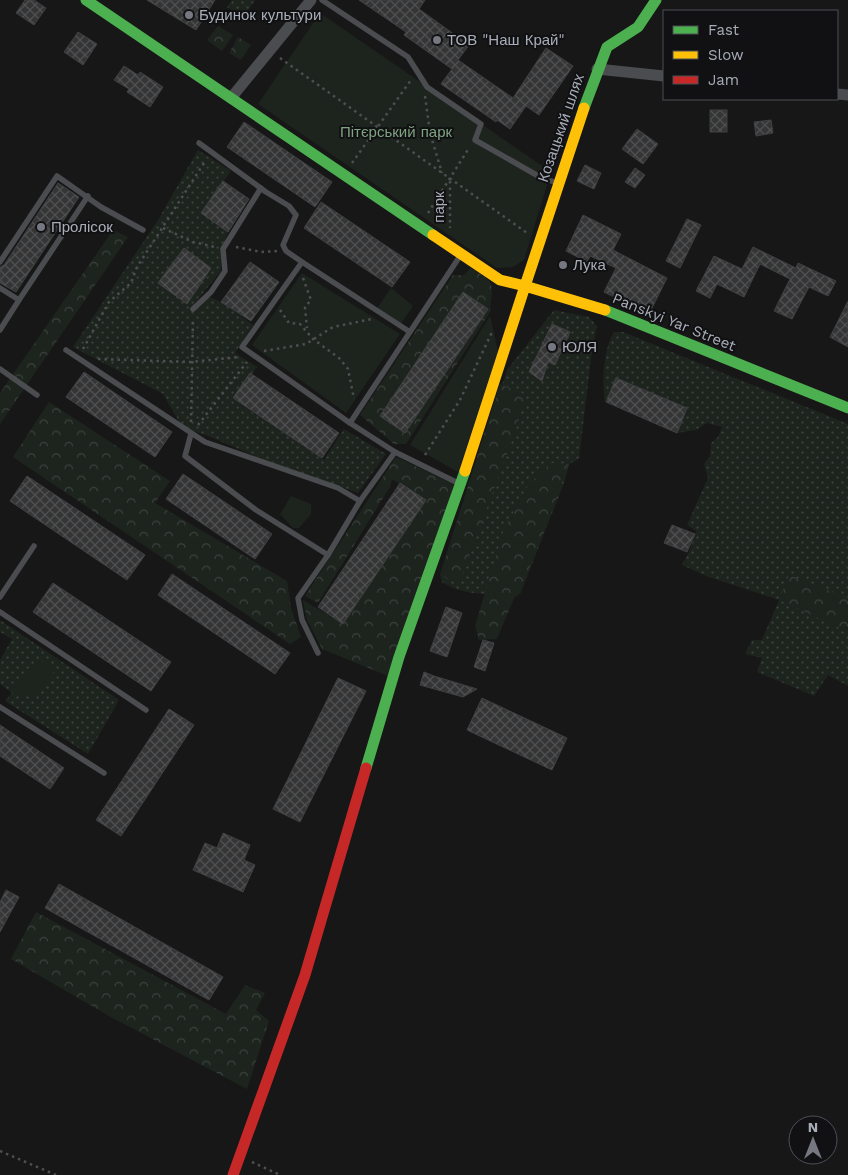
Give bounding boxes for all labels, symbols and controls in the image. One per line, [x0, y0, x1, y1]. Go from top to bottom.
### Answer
place label: Будинок культури [199, 6, 321, 24]
marker: Будинок культури [183, 9, 195, 21]
legend [663, 10, 838, 100]
text: Fast [708, 21, 740, 39]
place label: ТОВ "Наш Край" [447, 31, 565, 49]
marker: ТОВ "Наш Край" [431, 34, 443, 46]
text: Slow [708, 46, 744, 64]
street label: Козацький шлях [534, 71, 588, 185]
text: Jam [708, 71, 739, 89]
park label: Пітєрський парк [340, 123, 452, 141]
street label: парк [430, 191, 448, 223]
place label: Пролісок [51, 218, 113, 236]
marker: Пролісок [35, 221, 47, 233]
place label: Лука [573, 256, 606, 274]
marker: Лука [557, 259, 569, 271]
street label: Panskyi Yar Street [610, 289, 739, 355]
place label: ЮЛЯ [562, 338, 597, 356]
marker: ЮЛЯ [546, 341, 558, 353]
north arrow [788, 1115, 838, 1165]
text: N [808, 1119, 818, 1135]

